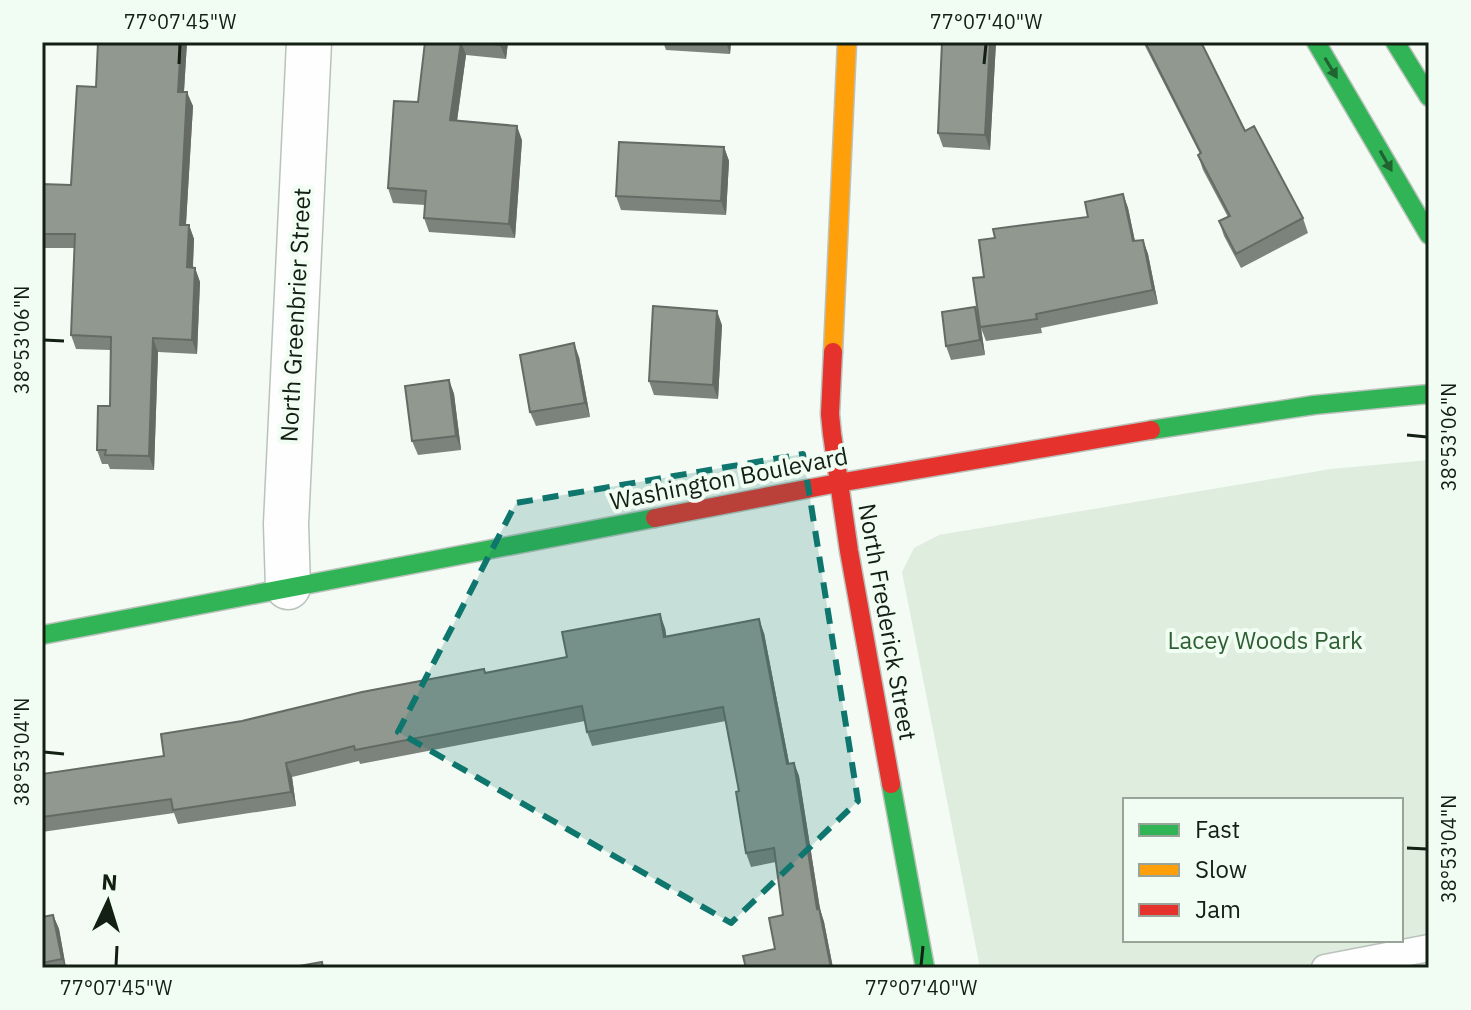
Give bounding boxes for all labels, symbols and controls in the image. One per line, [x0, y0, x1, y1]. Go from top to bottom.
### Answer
text: 77°07'45"W [124, 8, 237, 35]
text: 77°07'40"W [930, 8, 1043, 35]
one-way arrow [1324, 57, 1338, 79]
one-way arrow [1379, 150, 1393, 172]
street label: North Greenbrier Street [272, 187, 318, 443]
text: 38°53'06"N [8, 286, 35, 394]
text: 38°53'06"N [1435, 383, 1462, 491]
street label: Washington Boulevard [607, 439, 851, 517]
street label: North Frederick Street [851, 501, 925, 743]
park label: Lacey Woods Park [1167, 624, 1363, 656]
text: 38°53'04"N [8, 698, 35, 806]
text: 38°53'04"N [1435, 795, 1462, 903]
legend [1123, 798, 1403, 942]
text: Fast [1195, 813, 1240, 845]
text: Slow [1195, 853, 1247, 885]
north arrow [68, 862, 148, 942]
text: N [100, 867, 118, 897]
text: Jam [1195, 893, 1241, 925]
text: 77°07'45"W [60, 974, 173, 1001]
text: 77°07'40"W [865, 974, 978, 1001]

